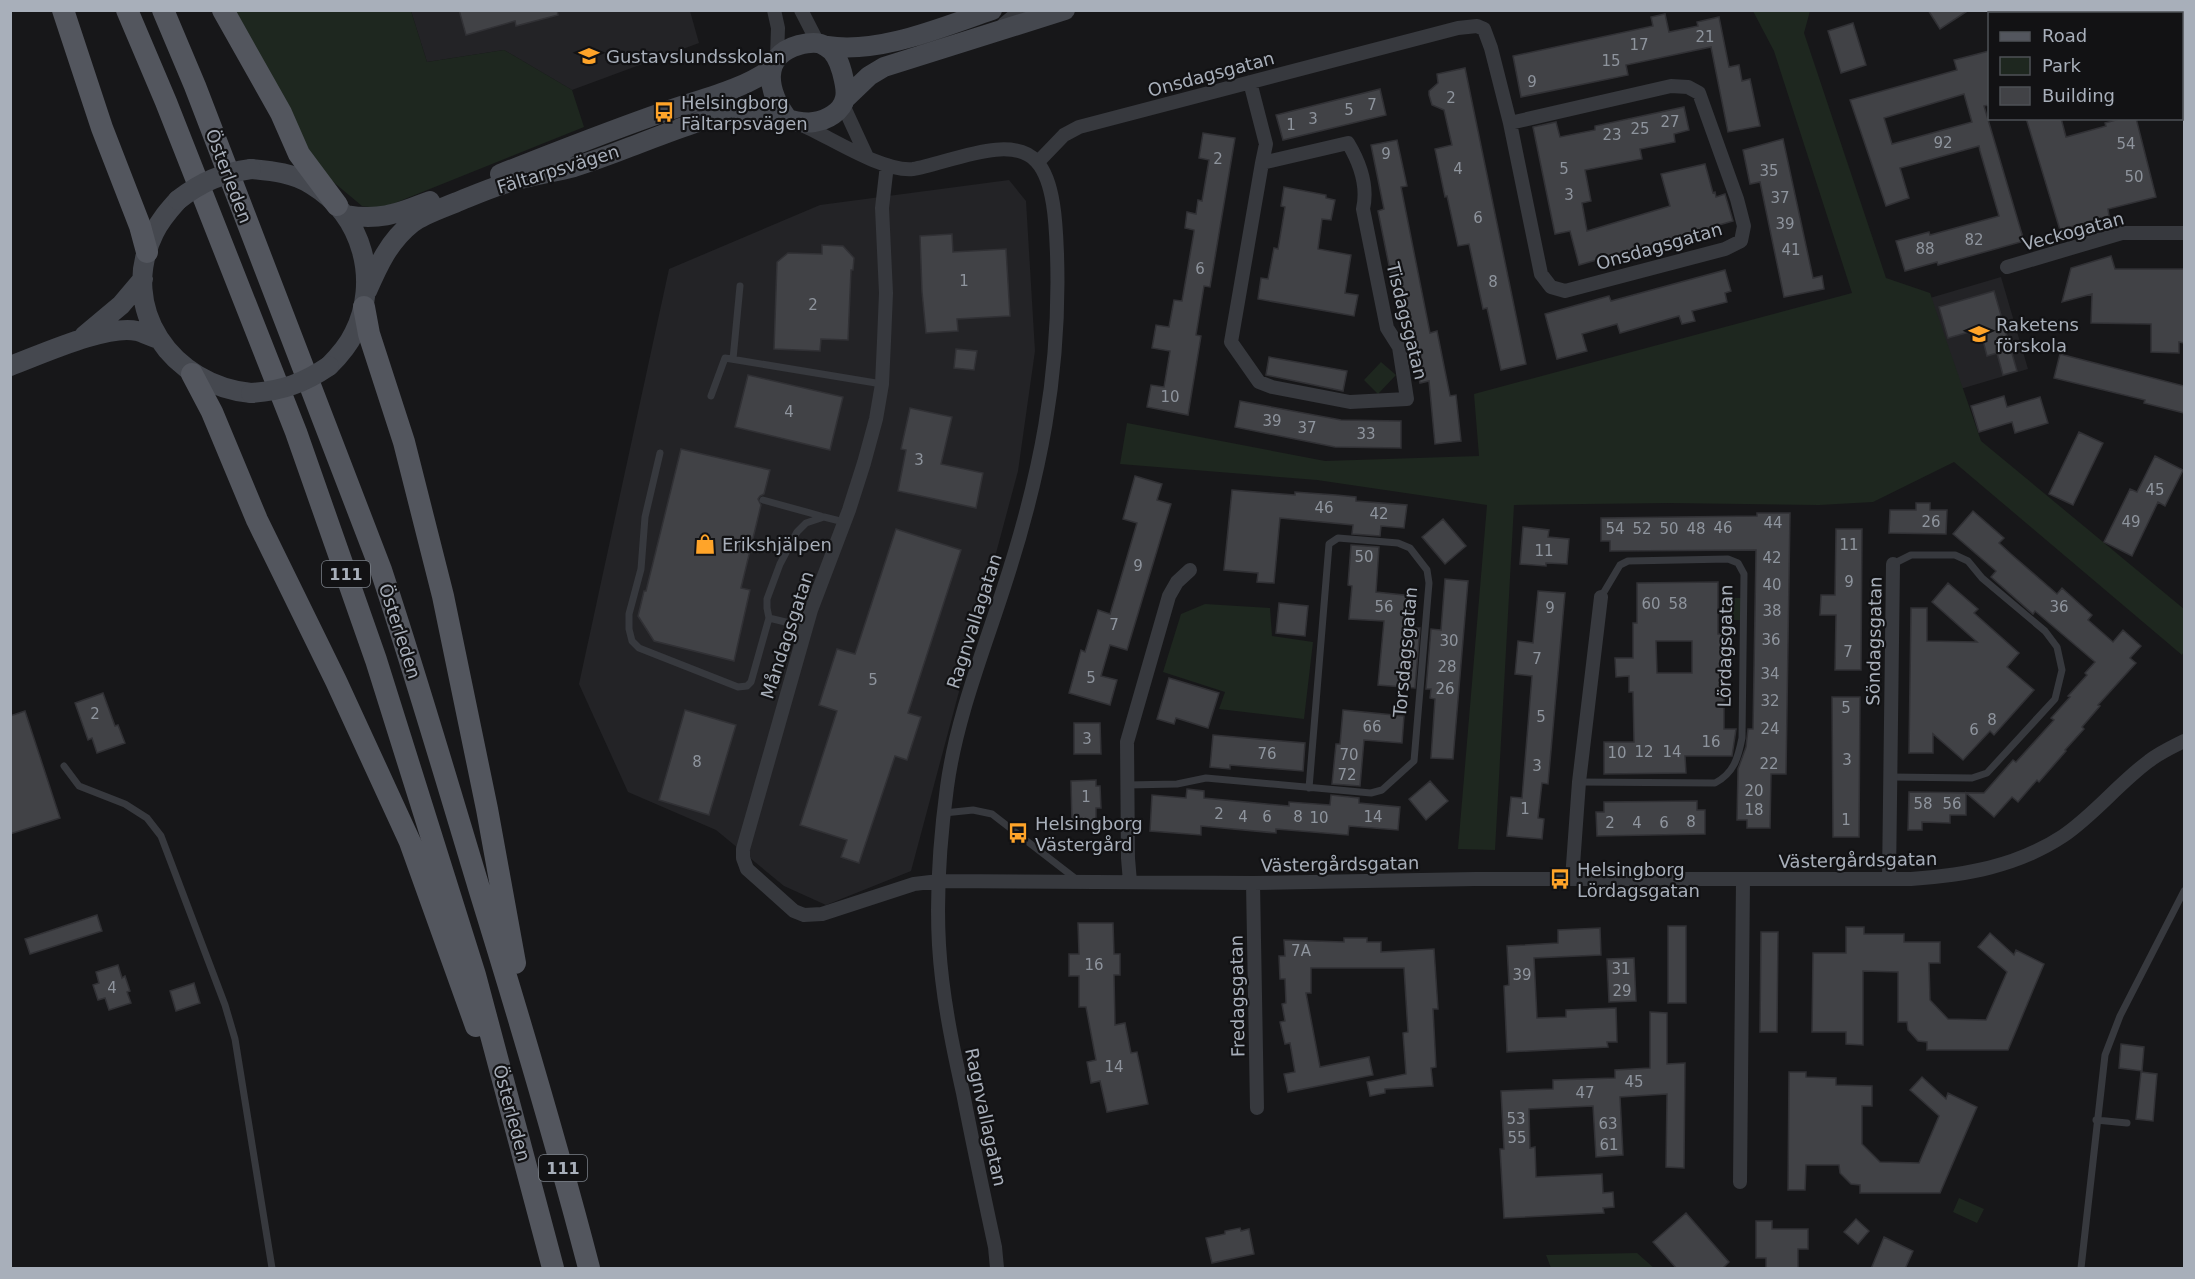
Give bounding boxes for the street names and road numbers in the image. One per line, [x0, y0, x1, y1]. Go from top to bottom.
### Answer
street label: Onsdagsgatan [1145, 47, 1277, 101]
street label: Österleden [201, 126, 257, 226]
street label: Fältarpsvägen [494, 140, 622, 198]
street label: Veckogatan [2020, 207, 2126, 255]
street label: Onsdagsgatan [1594, 218, 1724, 274]
street label: Tisdagsgatan [1382, 259, 1432, 382]
street label: Ragnvallagatan [942, 551, 1006, 691]
road number: 111 [322, 561, 370, 587]
street label: Måndagsgatan [756, 568, 818, 702]
street label: Söndagsgatan [1862, 576, 1886, 706]
street label: Österleden [375, 581, 425, 681]
street label: Lördagsgatan [1713, 584, 1737, 708]
street label: Torsdagsgatan [1389, 586, 1421, 719]
street label: Västergårdsgatan [1778, 848, 1938, 872]
street label: Västergårdsgatan [1260, 852, 1420, 876]
street label: Fredagsgatan [1225, 935, 1249, 1057]
street label: Ragnvallagatan [961, 1046, 1011, 1188]
street label: Österleden [489, 1062, 535, 1164]
road number: 111 [539, 1155, 587, 1181]

